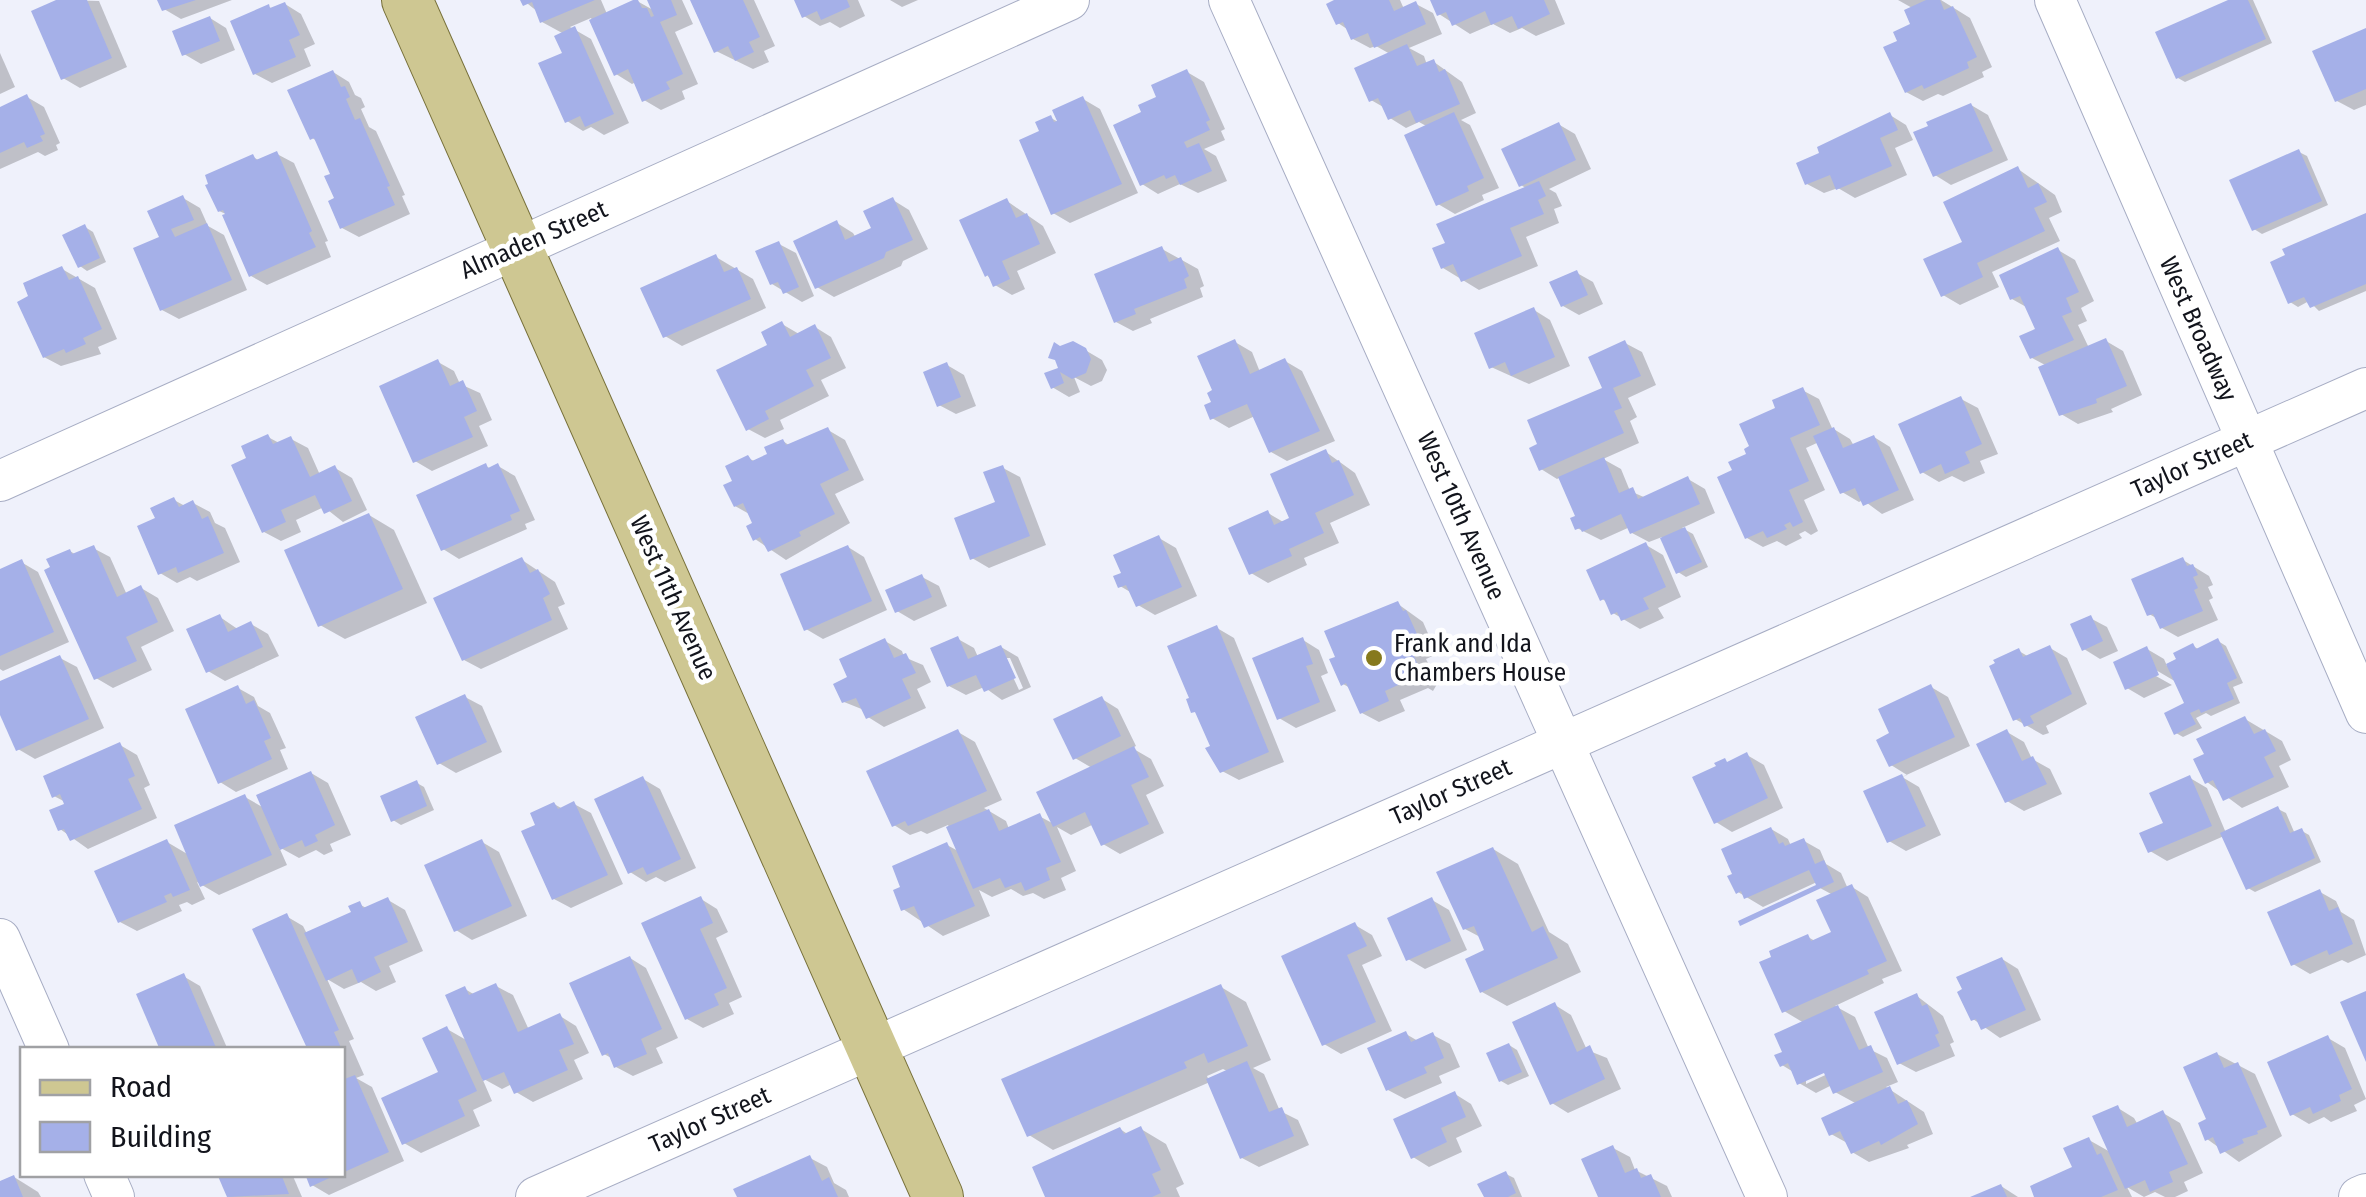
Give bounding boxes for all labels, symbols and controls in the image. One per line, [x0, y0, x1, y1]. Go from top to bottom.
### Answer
street label: Almaden Street [456, 194, 613, 286]
street label: West Broadway [2153, 252, 2243, 406]
street label: Taylor Street [2127, 425, 2258, 505]
street label: West 10th Avenue [1411, 427, 1511, 605]
street label: West 11th Avenue [623, 511, 723, 685]
place label: Frank and Ida Chambers House [1394, 629, 1566, 688]
marker: Frank and Ida Chambers House [1363, 647, 1385, 669]
street label: Taylor Street [1386, 752, 1517, 832]
legend [20, 1047, 345, 1177]
text: Road [110, 1069, 172, 1105]
street label: Taylor Street [645, 1080, 776, 1160]
text: Building [110, 1119, 212, 1155]

